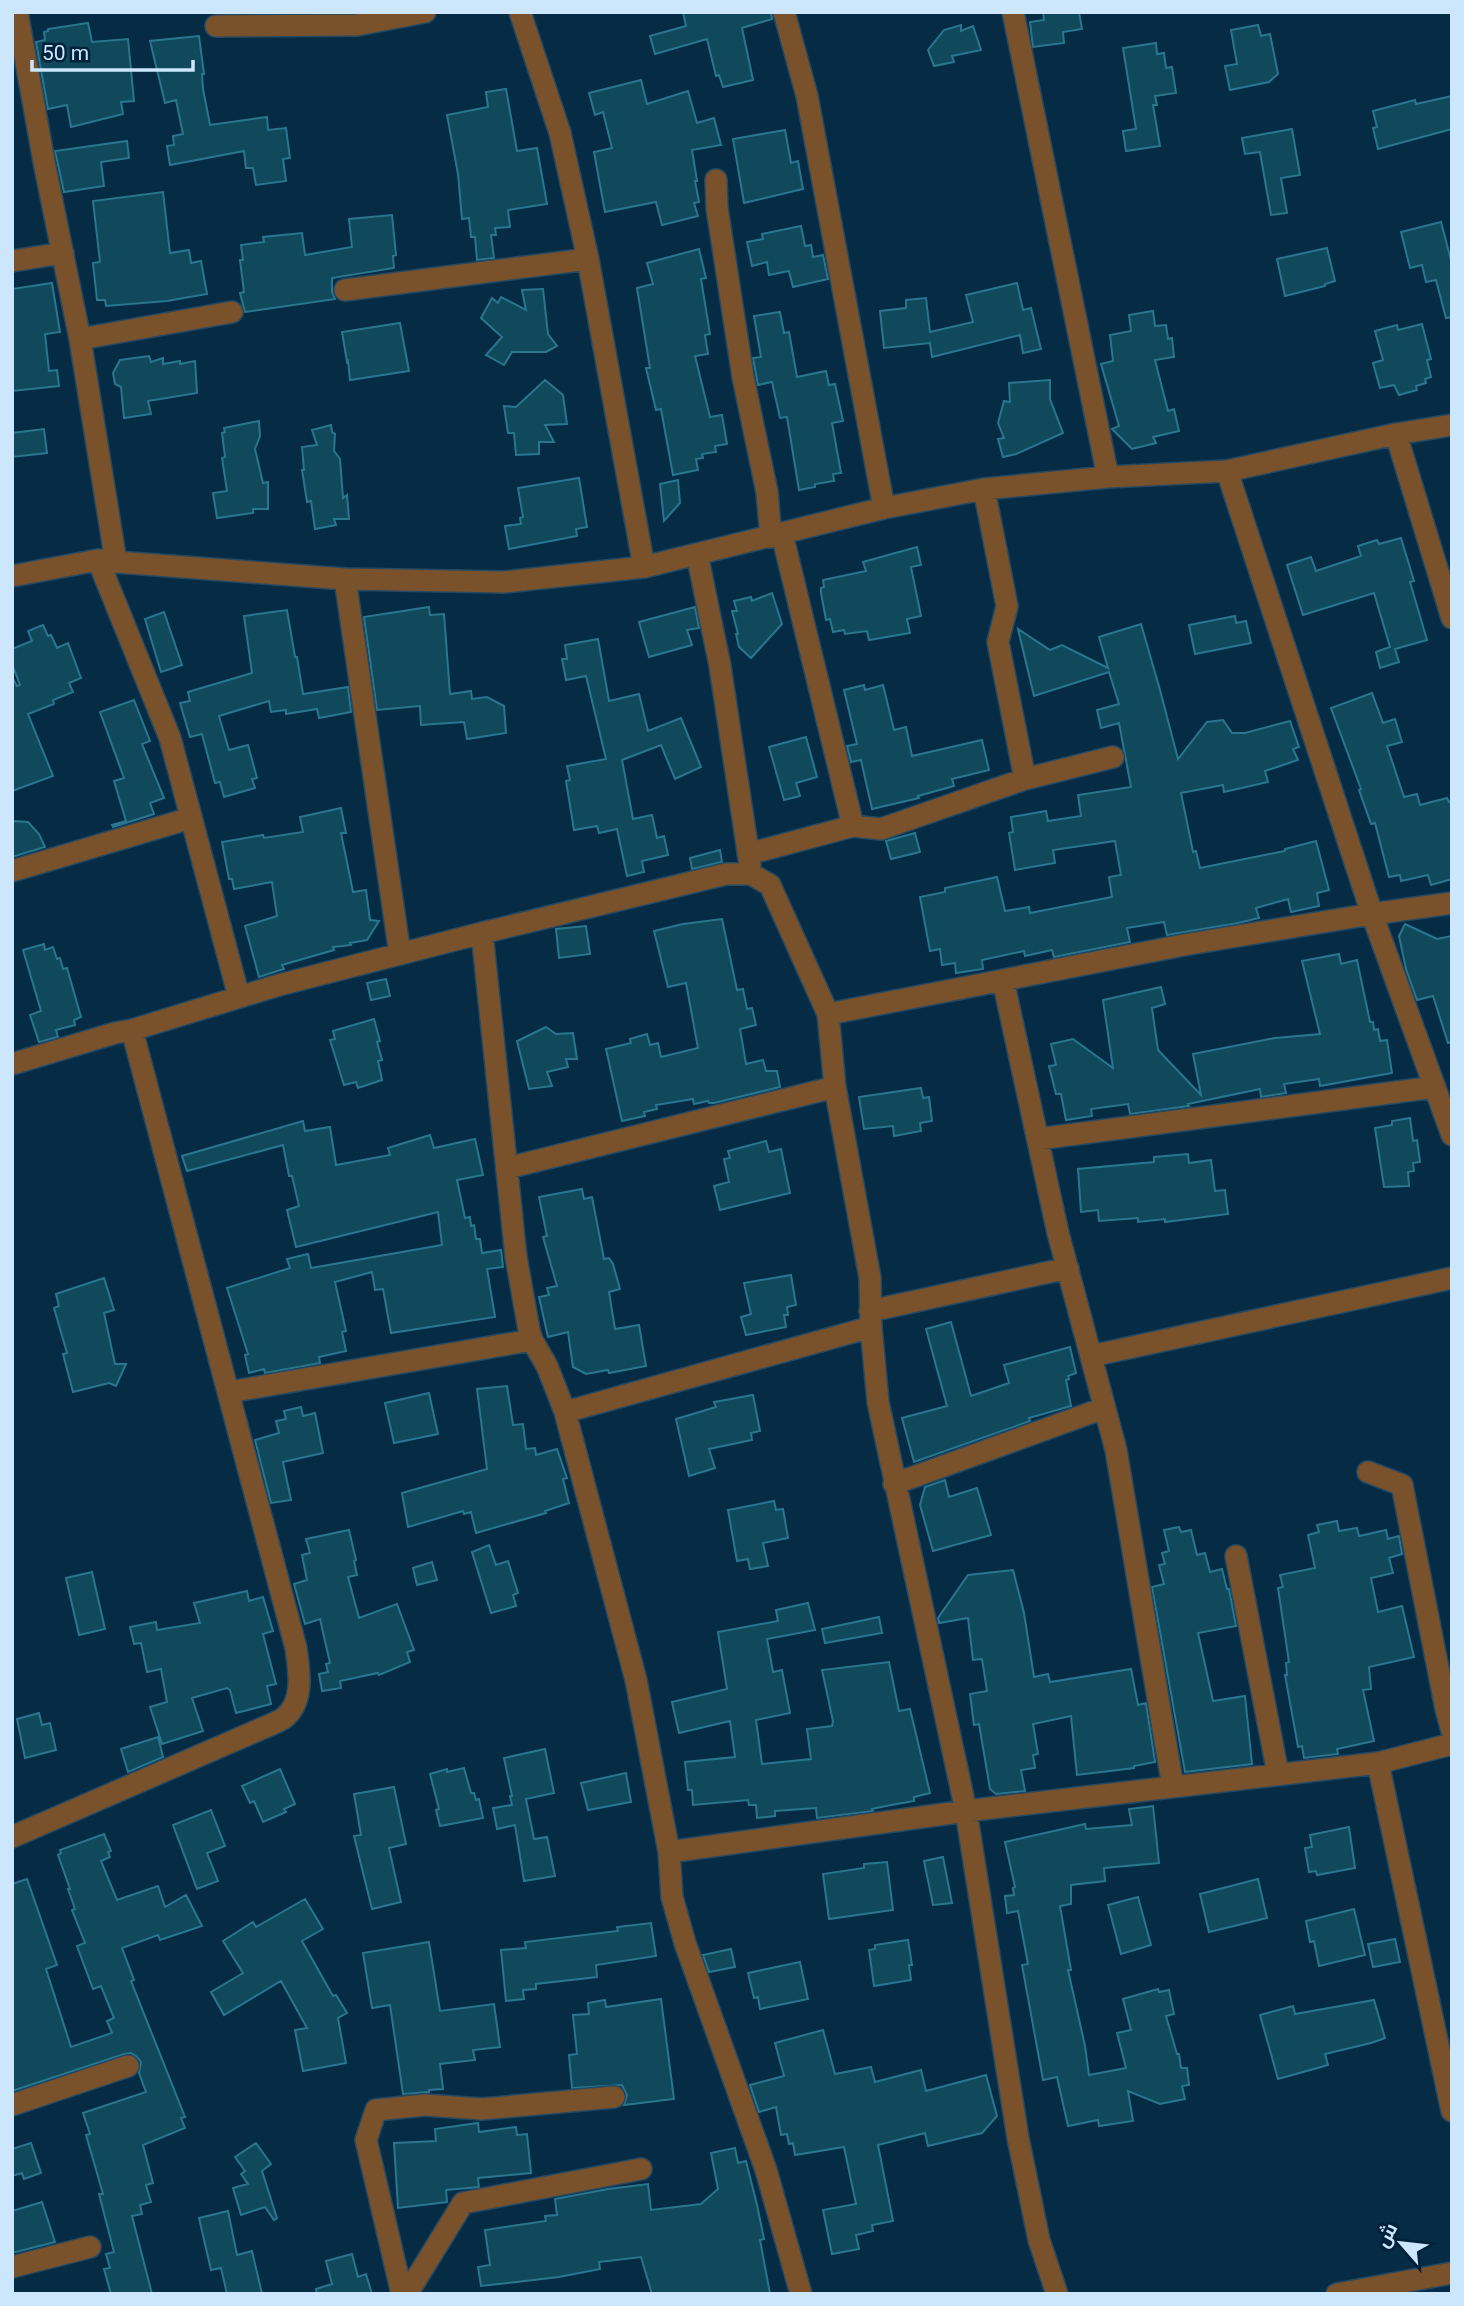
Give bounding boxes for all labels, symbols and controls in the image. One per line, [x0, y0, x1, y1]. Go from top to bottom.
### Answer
scale bar [32, 28, 192, 72]
text: 50 m [42, 41, 89, 65]
north arrow [1366, 2208, 1436, 2278]
text: ش [1371, 2219, 1402, 2251]

